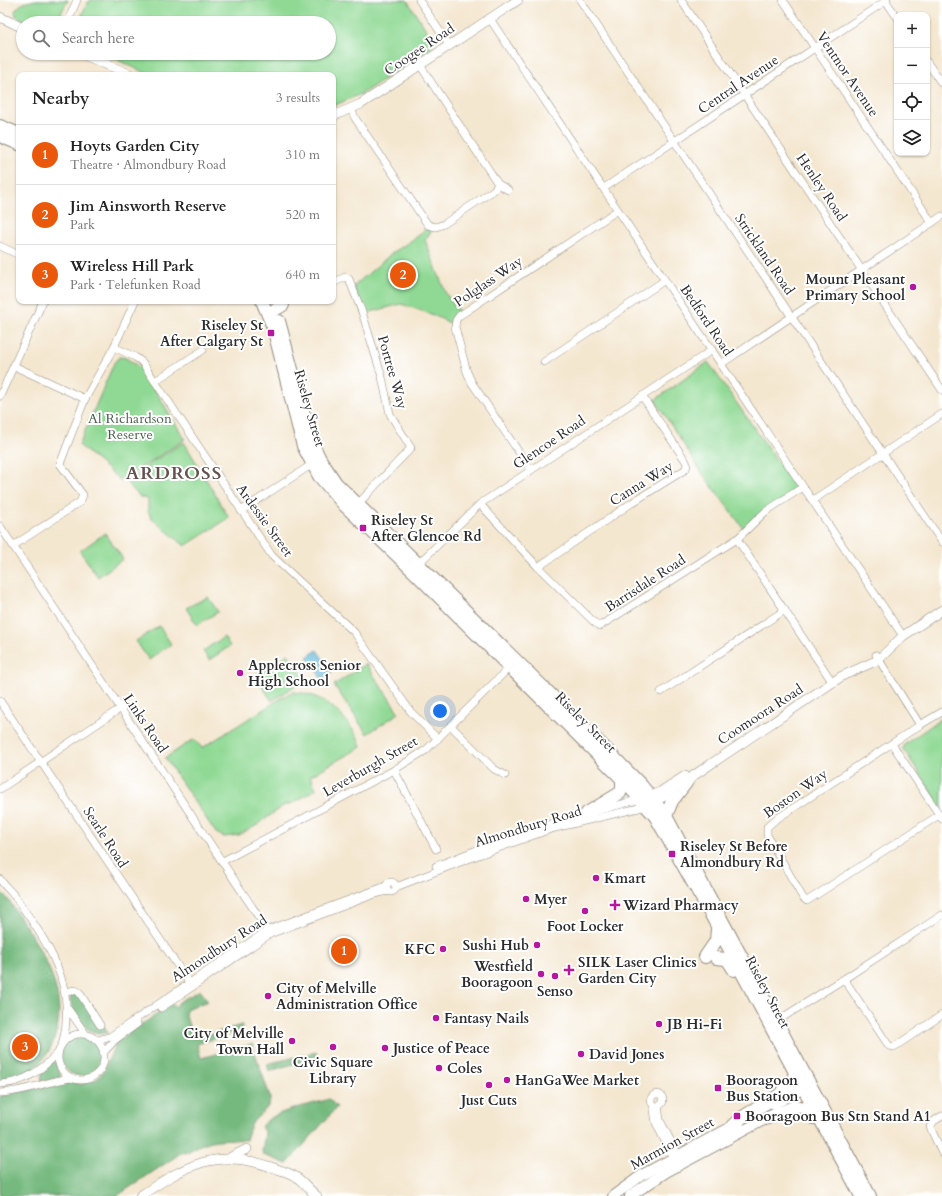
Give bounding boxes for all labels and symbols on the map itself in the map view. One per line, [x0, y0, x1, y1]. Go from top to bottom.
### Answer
street label: Coogee Road [380, 19, 459, 80]
street label: Ventnor Avenue [812, 28, 883, 121]
street label: Central Avenue [694, 50, 782, 118]
street label: Henley Road [792, 150, 852, 225]
street label: Strickland Road [730, 210, 799, 299]
street label: Polglass Way [450, 251, 527, 311]
pin: 2 [390, 260, 416, 290]
place label: Mount Pleasant Primary School [805, 270, 905, 305]
street label: Bedford Road [676, 281, 738, 360]
marker: Mount Pleasant Primary School [908, 282, 918, 292]
place label: Riseley St After Calgary St [160, 316, 263, 351]
marker: Riseley St After Calgary St [266, 328, 276, 338]
street label: Portree Way [373, 333, 412, 412]
street label: Riseley Street [289, 367, 330, 449]
park label: Al Richardson Reserve [88, 409, 172, 444]
street label: Glencoe Road [509, 411, 590, 474]
street label: Canna Way [606, 456, 677, 510]
district label: ARDROSS [126, 461, 222, 486]
street label: Ardessie Street [232, 480, 298, 561]
place label: Riseley St After Glencoe Rd [371, 511, 482, 546]
marker: Riseley St After Glencoe Rd [358, 523, 368, 533]
street label: Barrisdale Road [601, 550, 690, 617]
place label: Applecross Senior High School [248, 656, 361, 691]
marker: Applecross Senior High School [235, 668, 245, 678]
street label: Coomoora Road [714, 679, 807, 749]
street label: Riseley Street [551, 688, 621, 758]
street label: Links Road [119, 690, 173, 757]
your location [430, 701, 450, 721]
street label: Leverburgh Street [319, 731, 422, 801]
street label: Boston Way [759, 764, 832, 823]
street label: Almondbury Road [472, 801, 584, 852]
street label: Searle Road [79, 803, 133, 872]
place label: Riseley St Before Almondbury Rd [680, 837, 788, 872]
marker: Riseley St Before Almondbury Rd [667, 849, 677, 859]
place label: Kmart [604, 869, 646, 888]
marker: Kmart [591, 873, 601, 883]
place label: Myer [534, 890, 567, 909]
marker: Myer [521, 894, 531, 904]
place label: Wizard Pharmacy [622, 896, 739, 915]
marker: Wizard Pharmacy [610, 900, 620, 910]
marker: Foot Locker [580, 906, 590, 916]
street label: Almondbury Road [168, 910, 271, 986]
place label: Foot Locker [547, 917, 624, 936]
pin: 1 [331, 936, 357, 966]
place label: Sushi Hub [463, 936, 529, 955]
place label: KFC [405, 940, 435, 959]
marker: Sushi Hub [532, 940, 542, 950]
marker: KFC [438, 944, 448, 954]
place label: SILK Laser Clinics Garden City [578, 953, 697, 988]
street label: Riseley Street [741, 953, 795, 1032]
place label: Westfield Booragoon [461, 957, 533, 992]
marker: SILK Laser Clinics Garden City [563, 964, 575, 976]
marker: Westfield Booragoon [536, 969, 546, 979]
marker: Senso [550, 971, 560, 981]
place label: City of Melville Administration Office [276, 979, 418, 1014]
place label: Senso [537, 982, 573, 1001]
marker: City of Melville Administration Office [263, 991, 273, 1001]
place label: Fantasy Nails [444, 1009, 529, 1028]
marker: Fantasy Nails [431, 1013, 441, 1023]
place label: JB Hi-Fi [665, 1015, 723, 1034]
marker: JB Hi-Fi [654, 1019, 664, 1029]
place label: City of Melville Town Hall [183, 1024, 284, 1059]
pin: 3 [12, 1032, 38, 1062]
marker: City of Melville Town Hall [287, 1036, 297, 1046]
place label: Justice of Peace [391, 1039, 490, 1058]
marker: Civic Square Library [328, 1042, 338, 1052]
marker: Justice of Peace [380, 1043, 390, 1053]
place label: David Jones [589, 1045, 664, 1064]
marker: David Jones [576, 1049, 586, 1059]
place label: Civic Square Library [293, 1053, 373, 1088]
place label: Coles [447, 1059, 482, 1078]
marker: Coles [434, 1063, 444, 1073]
place label: HanGaWee Market [515, 1071, 639, 1090]
place label: Booragoon Bus Station [726, 1071, 798, 1106]
marker: HanGaWee Market [502, 1075, 512, 1085]
marker: Just Cuts [484, 1080, 494, 1090]
marker: Booragoon Bus Station [713, 1083, 723, 1093]
place label: Just Cuts [459, 1091, 517, 1110]
place label: Booragoon Bus Stn Stand A1 [745, 1107, 931, 1126]
marker: Booragoon Bus Stn Stand A1 [732, 1111, 742, 1121]
street label: Marmion Street [627, 1112, 718, 1174]

